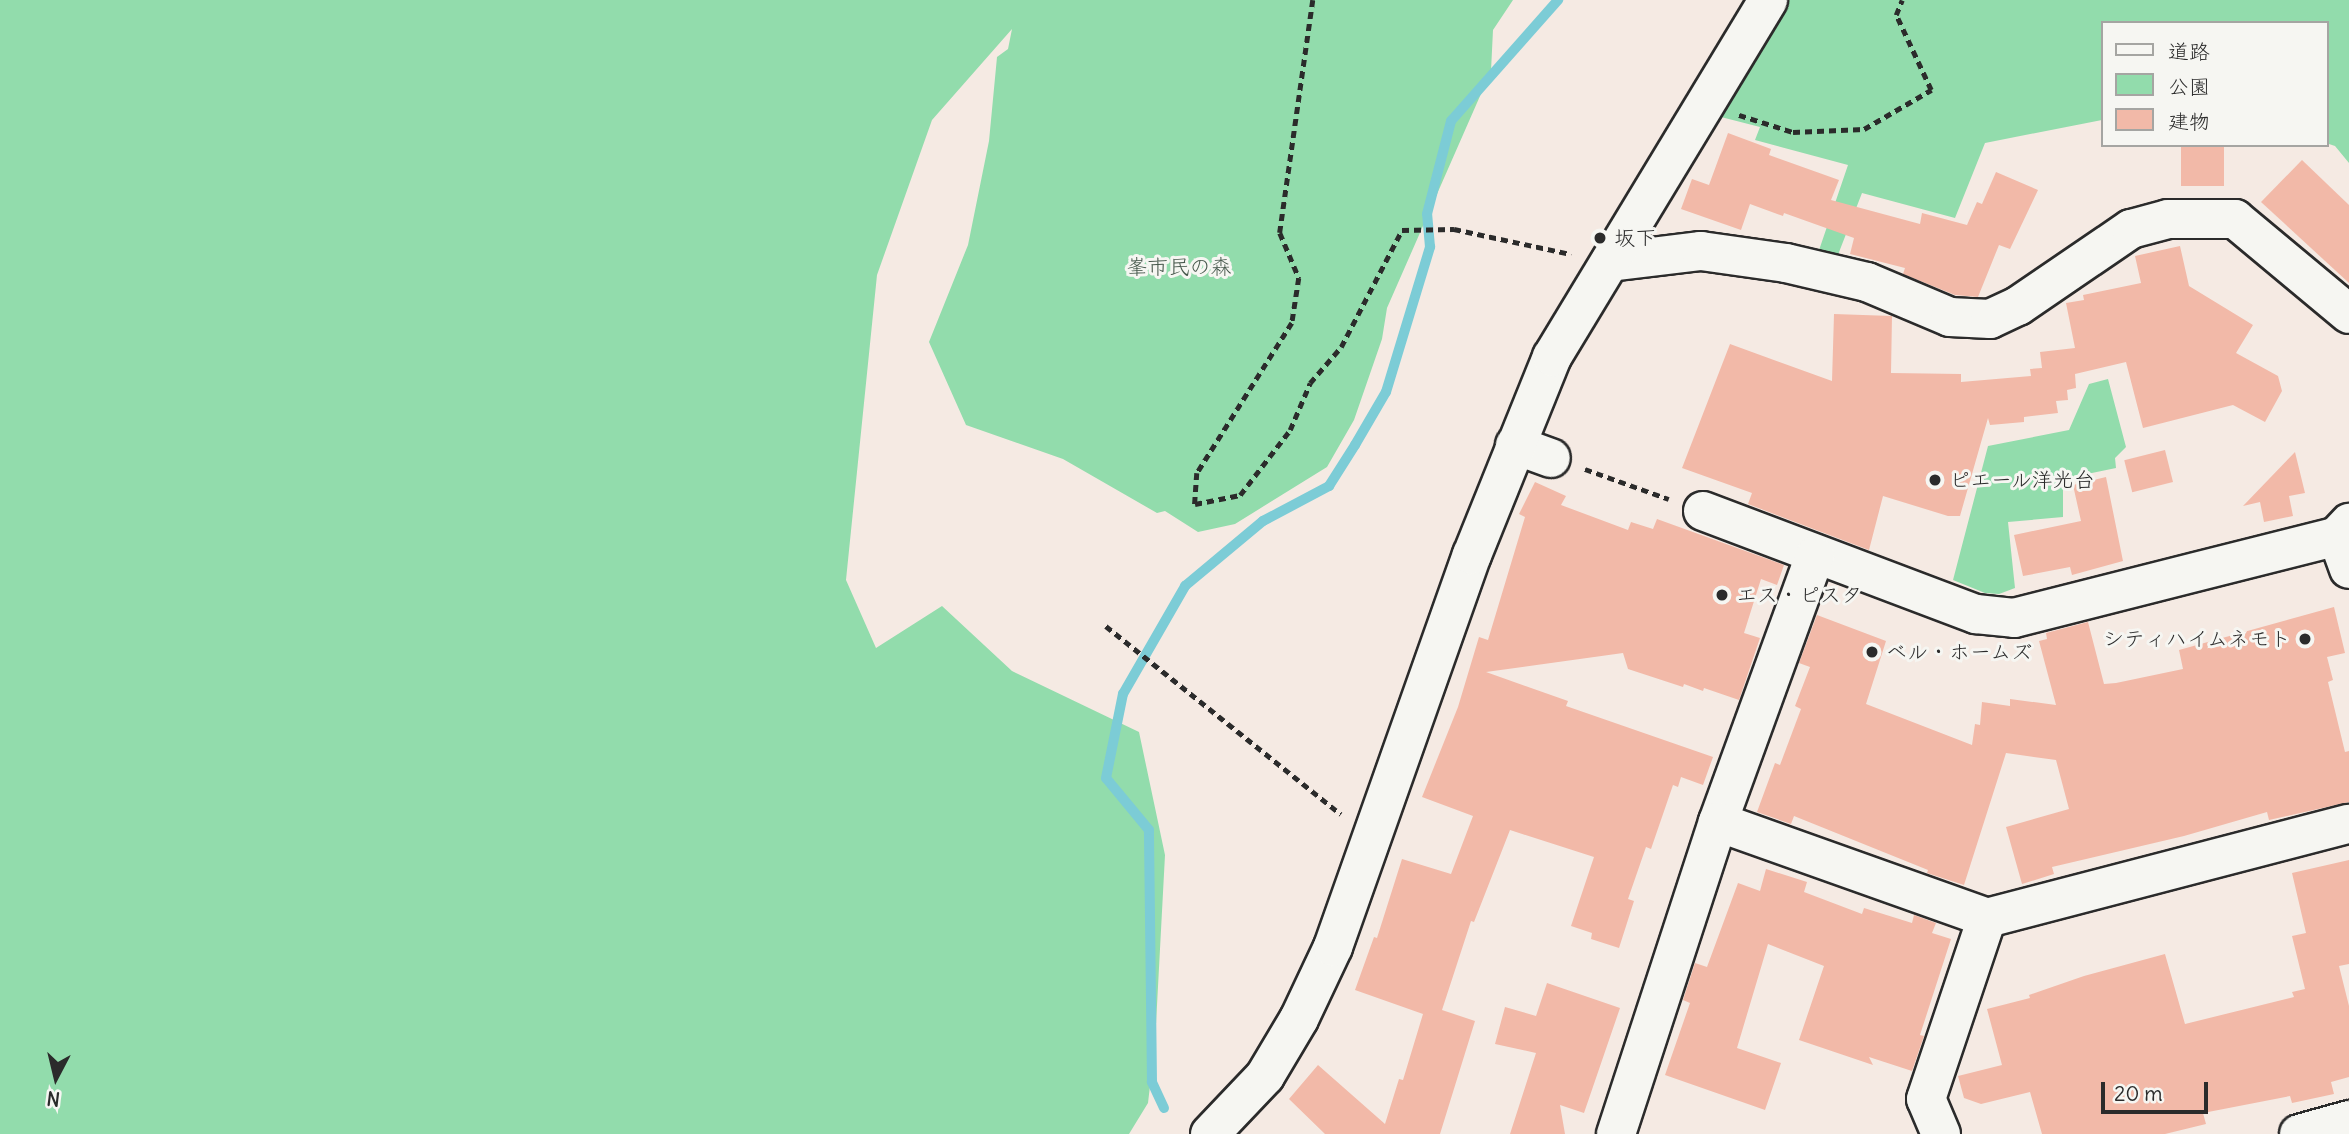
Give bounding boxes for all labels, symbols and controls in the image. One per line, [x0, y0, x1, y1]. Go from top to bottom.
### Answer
legend [2100, 21, 2328, 147]
text: 道路 [2168, 38, 2210, 65]
text: 公園 [2168, 73, 2210, 100]
text: 建物 [2168, 108, 2210, 135]
place label: 坂下 [1614, 225, 1656, 251]
marker: 坂下 [1592, 230, 1608, 246]
park label: 峯市民の森 [1127, 254, 1231, 280]
place label: ピエール洋光台 [1949, 467, 2096, 493]
marker: ピエール洋光台 [1927, 472, 1943, 488]
place label: エス・ピスタ [1736, 582, 1862, 608]
marker: エス・ピスタ [1714, 587, 1730, 603]
place label: シティハイムネモト [2102, 626, 2291, 652]
marker: シティハイムネモト [2297, 631, 2313, 647]
place label: ベル・ホームズ [1886, 639, 2033, 665]
marker: ベル・ホームズ [1864, 644, 1880, 660]
north arrow [21, 1043, 91, 1113]
scale bar [2104, 1068, 2211, 1112]
text: 20 m [2114, 1080, 2163, 1107]
text: N [45, 1086, 61, 1112]

